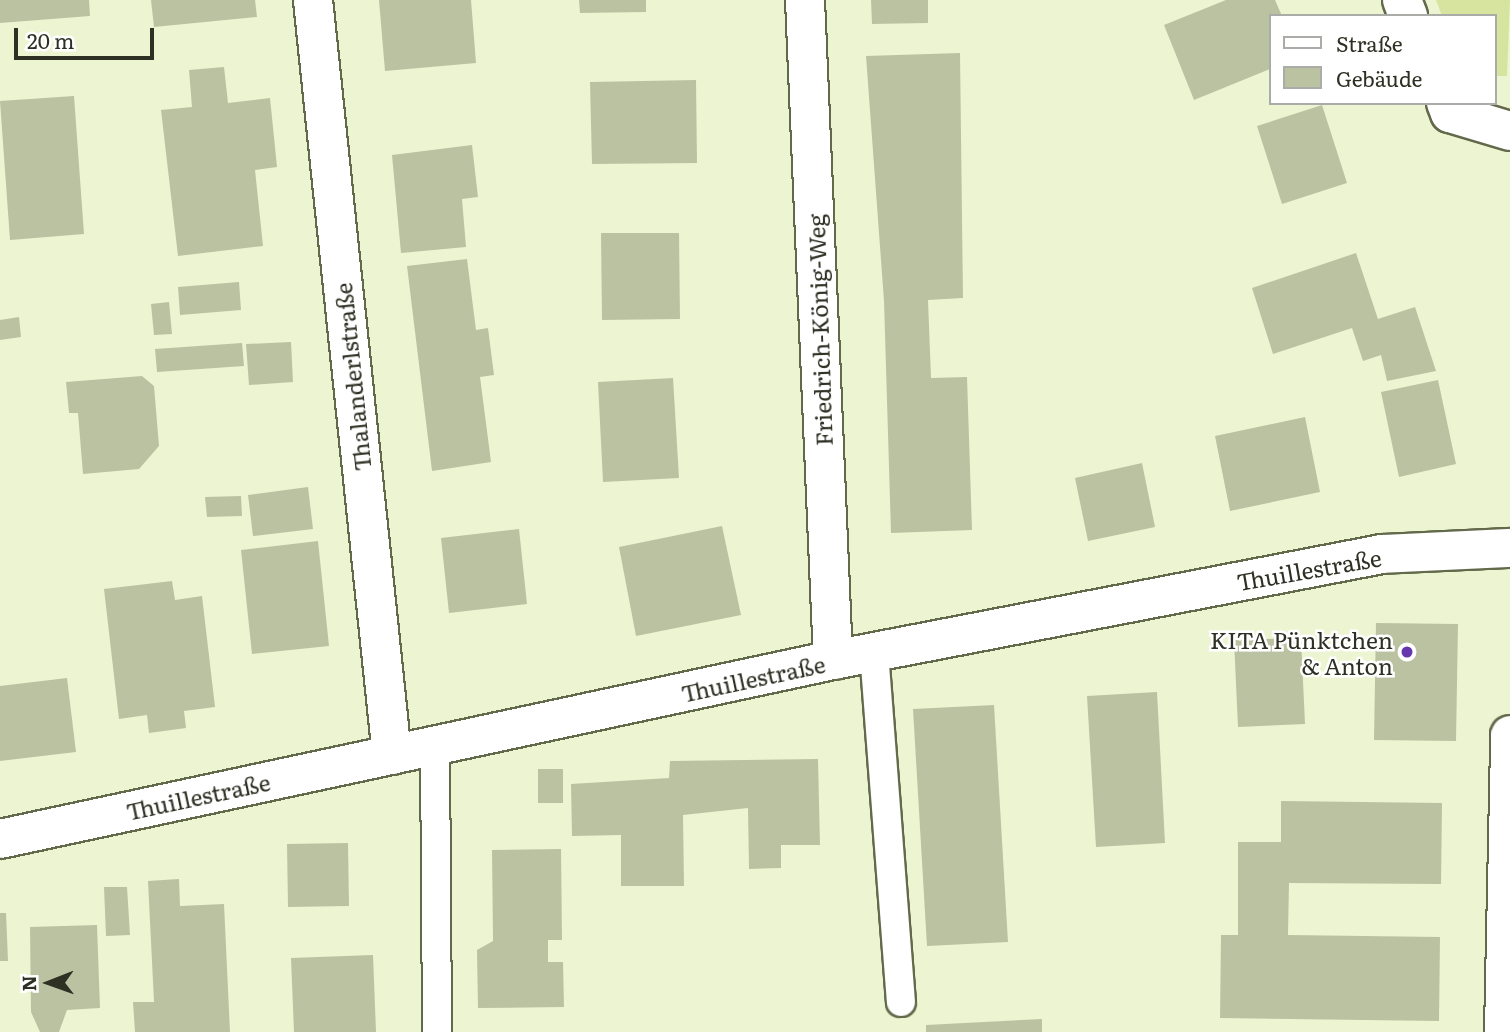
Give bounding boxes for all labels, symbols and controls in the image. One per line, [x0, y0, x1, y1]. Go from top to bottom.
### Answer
scale bar [18, 14, 158, 58]
legend [1268, 14, 1496, 105]
text: 20 m [27, 24, 74, 55]
text: Straße [1336, 27, 1403, 58]
text: Gebäude [1336, 62, 1422, 93]
street label: Friedrich-König-Weg [801, 213, 837, 447]
street label: Thalanderlstraße [328, 281, 376, 473]
street label: Thuillestraße [1234, 543, 1384, 595]
place label: KITA Pünktchen & Anton [1210, 625, 1393, 679]
marker: KITA Pünktchen & Anton [1399, 644, 1415, 660]
street label: Thuillestraße [678, 649, 828, 707]
street label: Thuillestraße [123, 767, 273, 825]
north arrow [14, 948, 84, 1018]
text: N [14, 975, 42, 992]

